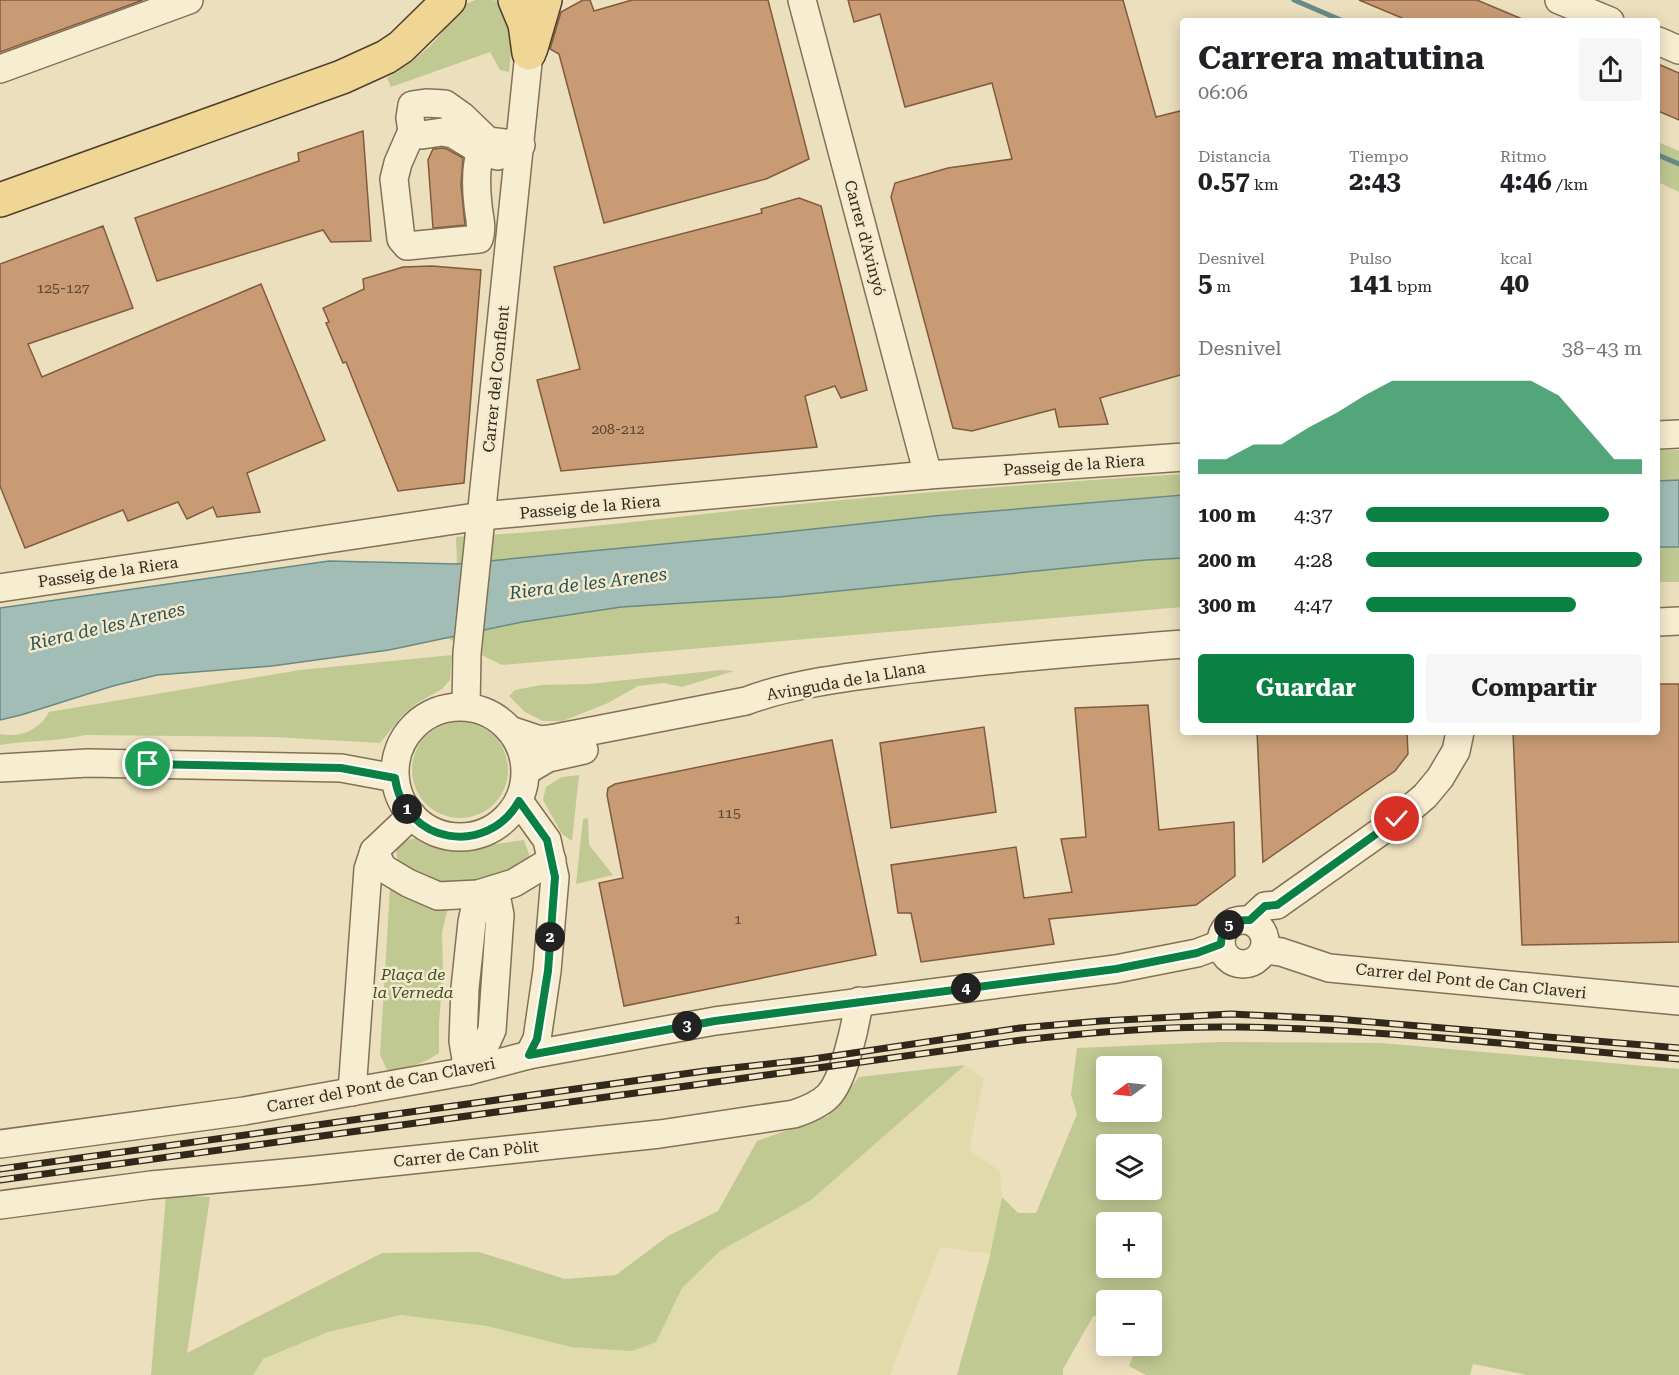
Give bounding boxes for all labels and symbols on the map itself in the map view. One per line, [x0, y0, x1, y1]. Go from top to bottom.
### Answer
street label: Carrer d'Avinyó [840, 178, 890, 298]
house number: 125-127 [36, 280, 90, 296]
street label: Carrer del Conflent [479, 304, 513, 454]
house number: 208-212 [591, 421, 645, 437]
street label: Passeig de la Riera [1003, 451, 1146, 479]
street label: Passeig de la Riera [519, 491, 662, 523]
street label: Passeig de la Riera [37, 553, 180, 591]
water label: Riera de les Arenes [507, 563, 668, 603]
water label: Riera de les Arenes [26, 598, 187, 654]
street label: Avinguda de la Llana [765, 658, 927, 704]
pin [122, 738, 173, 789]
pin [1371, 793, 1422, 844]
pin: 1 [392, 794, 422, 824]
house number: 115 [717, 805, 741, 821]
pin: 5 [1214, 910, 1244, 940]
house number: 1 [734, 911, 742, 927]
pin: 2 [535, 922, 565, 952]
street label: Carrer del Pont de Can Claveri [1355, 959, 1587, 1003]
park label: Plaça de la Verneda [373, 965, 454, 1002]
pin: 4 [951, 973, 981, 1003]
pin: 3 [672, 1011, 702, 1041]
street label: Carrer del Pont de Can Claveri [265, 1054, 497, 1116]
north arrow [1096, 1056, 1162, 1122]
street label: Carrer de Can Pòlit [392, 1137, 540, 1171]

